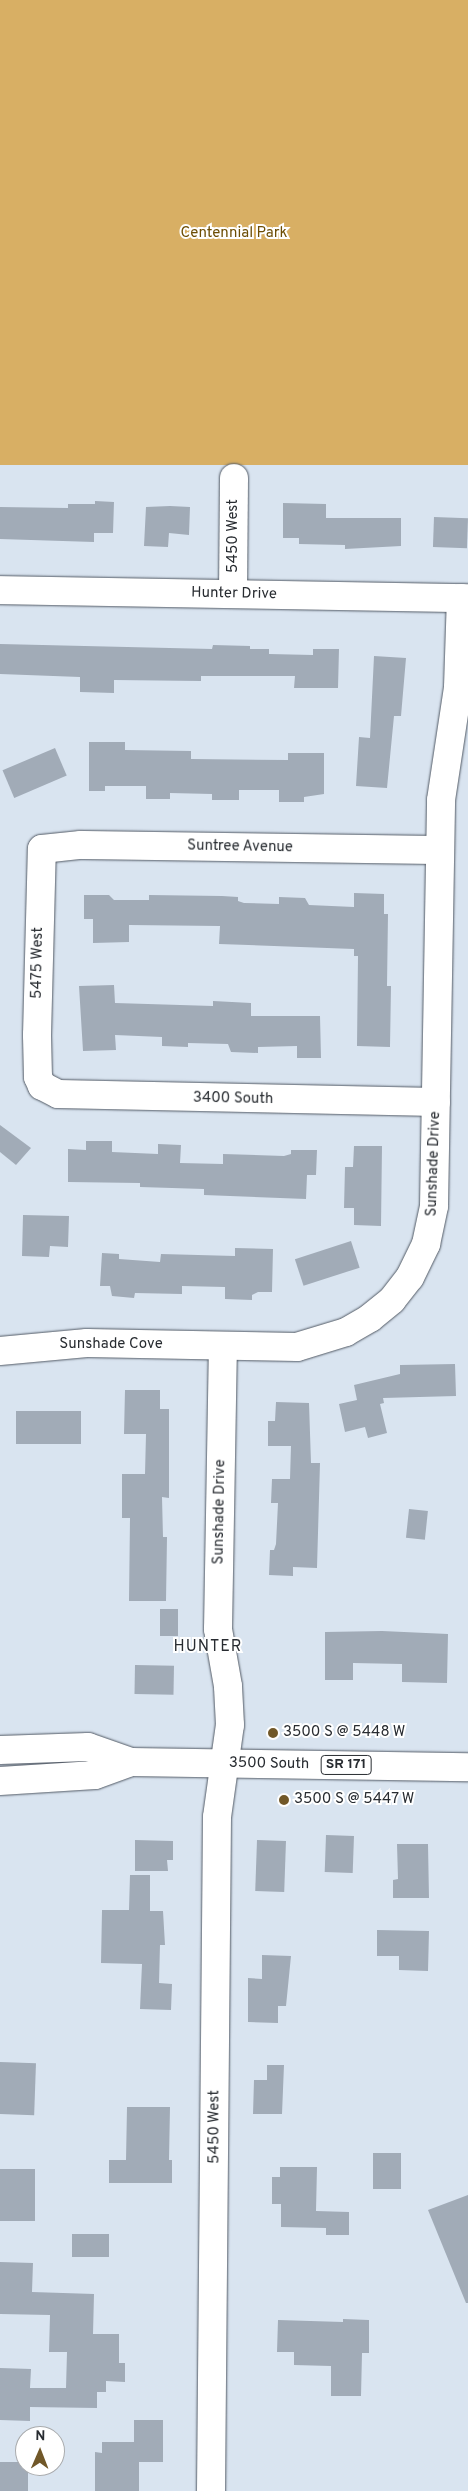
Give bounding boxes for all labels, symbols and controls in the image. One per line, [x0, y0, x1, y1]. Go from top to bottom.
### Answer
park label: Centennial Park [180, 225, 288, 243]
street label: 5450 West [225, 499, 243, 573]
street label: Hunter Drive [191, 584, 277, 604]
street label: Suntree Avenue [187, 837, 293, 857]
street label: 5475 West [28, 927, 48, 999]
street label: 3400 South [193, 1089, 273, 1109]
street label: Sunshade Drive [423, 1111, 445, 1217]
street label: Sunshade Cove [59, 1336, 163, 1354]
street label: Sunshade Drive [210, 1459, 230, 1565]
district label: HUNTER [173, 1637, 243, 1657]
place label: 3500 S @ 5448 W [283, 1724, 406, 1742]
marker: 3500 S @ 5448 W [267, 1727, 279, 1739]
street label: 3500 South [229, 1754, 309, 1774]
road number: SR 171 [320, 1754, 372, 1776]
place label: 3500 S @ 5447 W [294, 1791, 415, 1809]
marker: 3500 S @ 5447 W [278, 1794, 290, 1806]
street label: 5450 West [206, 2090, 224, 2164]
north arrow [15, 2426, 65, 2476]
text: N [35, 2428, 45, 2445]

